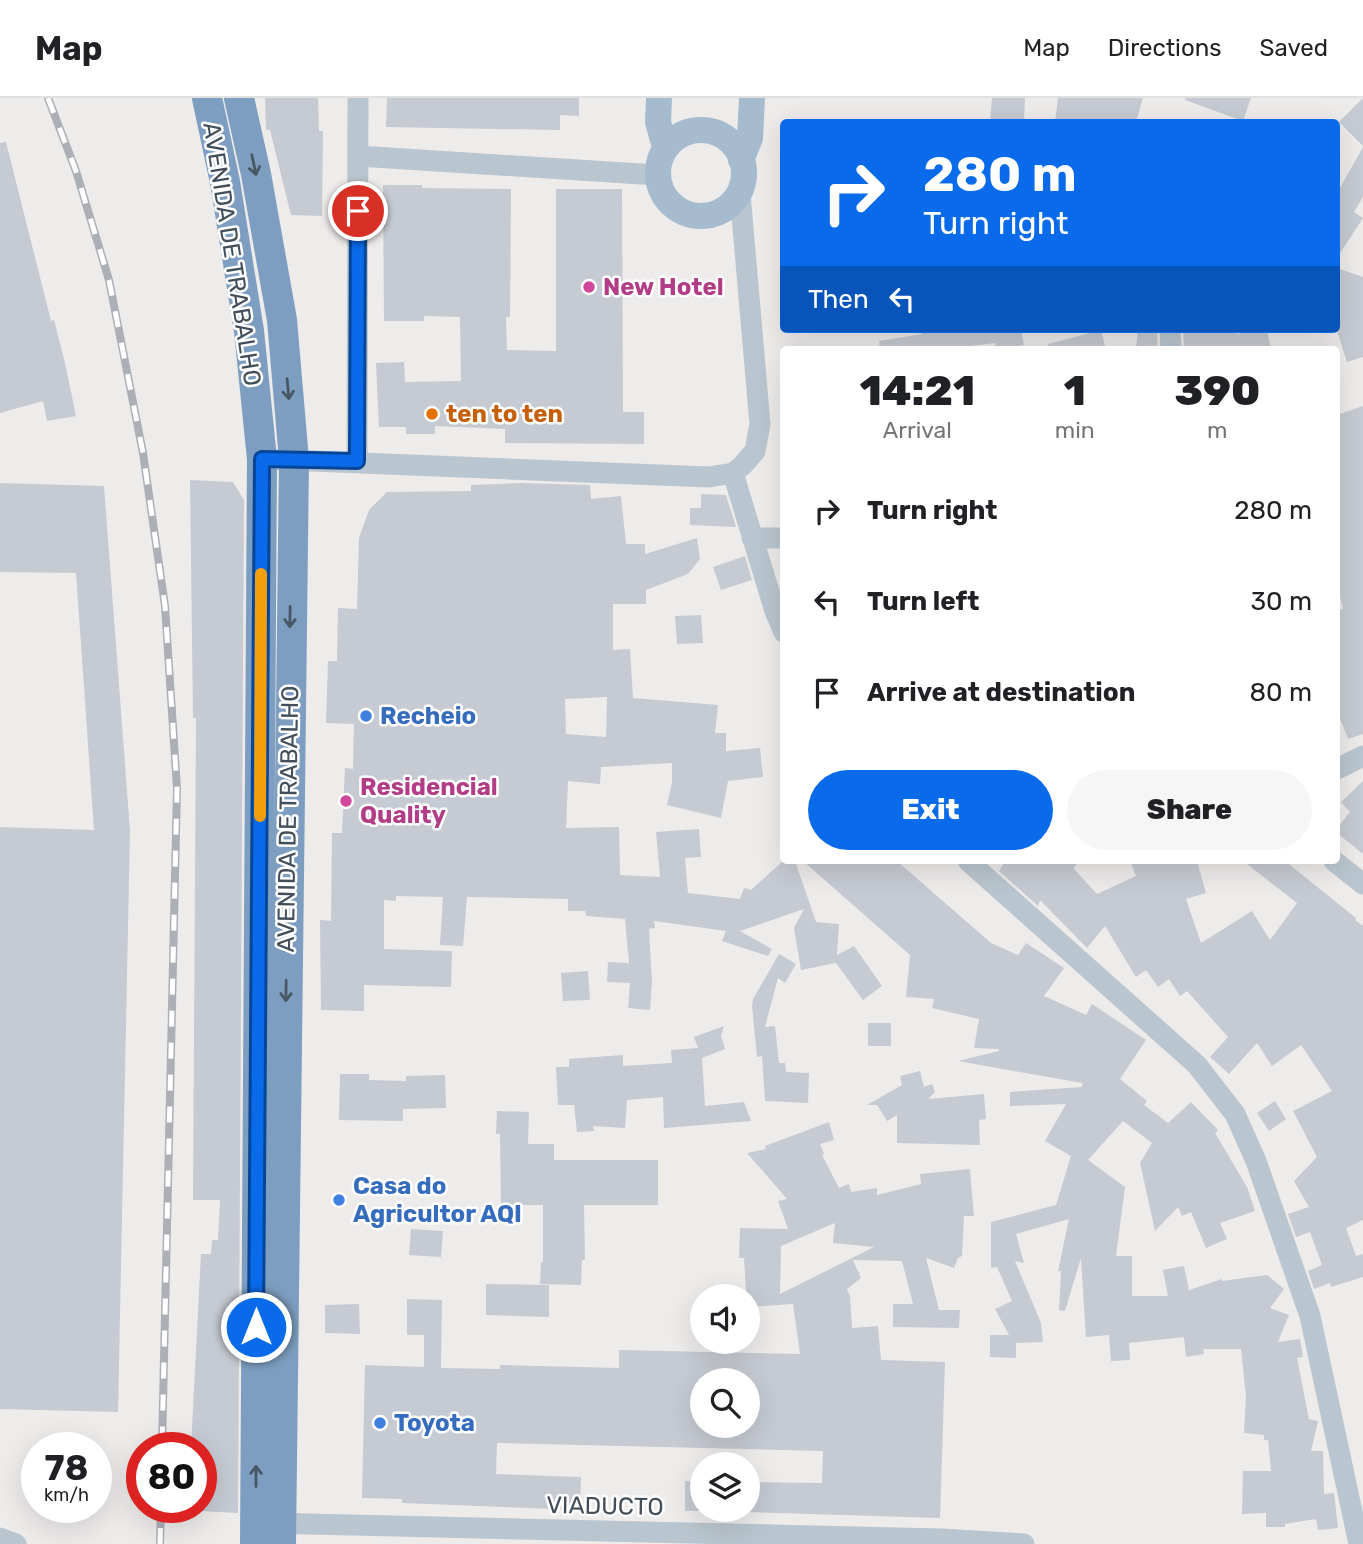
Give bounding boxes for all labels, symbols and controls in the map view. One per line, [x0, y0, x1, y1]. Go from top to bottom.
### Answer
text: Map [35, 29, 103, 68]
text: Map [1023, 34, 1070, 62]
text: Directions [1108, 34, 1221, 62]
text: Saved [1259, 34, 1328, 62]
street label: AVENIDA DE TRABALHO [197, 120, 267, 388]
text: 280 m [923, 145, 1077, 203]
icon: right [808, 147, 899, 238]
one-way arrow [248, 153, 262, 176]
pin [328, 181, 388, 241]
icon: arrive [339, 192, 377, 230]
text: Turn right [923, 204, 1068, 242]
place label: New Hotel [603, 273, 724, 301]
marker: New Hotel [581, 279, 597, 295]
icon: left [883, 280, 921, 318]
text: Then [808, 284, 869, 315]
text: 14:21 [860, 366, 975, 416]
text: 1 [1064, 366, 1086, 416]
text: 390 [1174, 366, 1260, 416]
one-way arrow [282, 378, 295, 400]
place label: ten to ten [446, 400, 563, 428]
marker: ten to ten [424, 406, 440, 422]
text: Arrival [883, 416, 952, 444]
text: min [1055, 416, 1095, 444]
text: m [1207, 416, 1228, 444]
icon: right [808, 492, 846, 530]
text: Turn right [867, 495, 997, 526]
text: 280 m [1234, 495, 1312, 526]
icon: left [808, 583, 846, 621]
text: Turn left [867, 586, 979, 617]
text: 30 m [1250, 586, 1312, 617]
one-way arrow [284, 605, 297, 628]
icon: arrive [808, 674, 846, 712]
text: Arrive at destination [867, 677, 1135, 708]
text: 80 m [1249, 677, 1312, 708]
street label: AVENIDA DE TRABALHO [272, 685, 304, 953]
place label: Recheio [380, 702, 476, 730]
marker: Recheio [358, 708, 374, 724]
button: Exit [808, 770, 1053, 850]
button: Share [1067, 770, 1312, 850]
place label: Residencial Quality [360, 773, 498, 829]
marker: Residencial Quality [338, 793, 354, 809]
one-way arrow [279, 979, 293, 1002]
place label: Casa do Agricultor AQI [353, 1172, 522, 1228]
marker: Casa do Agricultor AQI [331, 1192, 347, 1208]
map controls [690, 1284, 760, 1522]
button: sound [690, 1284, 760, 1354]
position arrow [219, 1290, 293, 1364]
button: search [690, 1368, 760, 1438]
place label: Toyota [394, 1409, 475, 1437]
marker: Toyota [372, 1415, 388, 1431]
speed limit sign: 80 [126, 1432, 217, 1523]
text: 78 [45, 1447, 88, 1489]
button: layers [690, 1452, 760, 1522]
one-way arrow [249, 1465, 262, 1488]
text: km/h [44, 1484, 89, 1506]
street label: VIADUCTO [546, 1491, 664, 1521]

